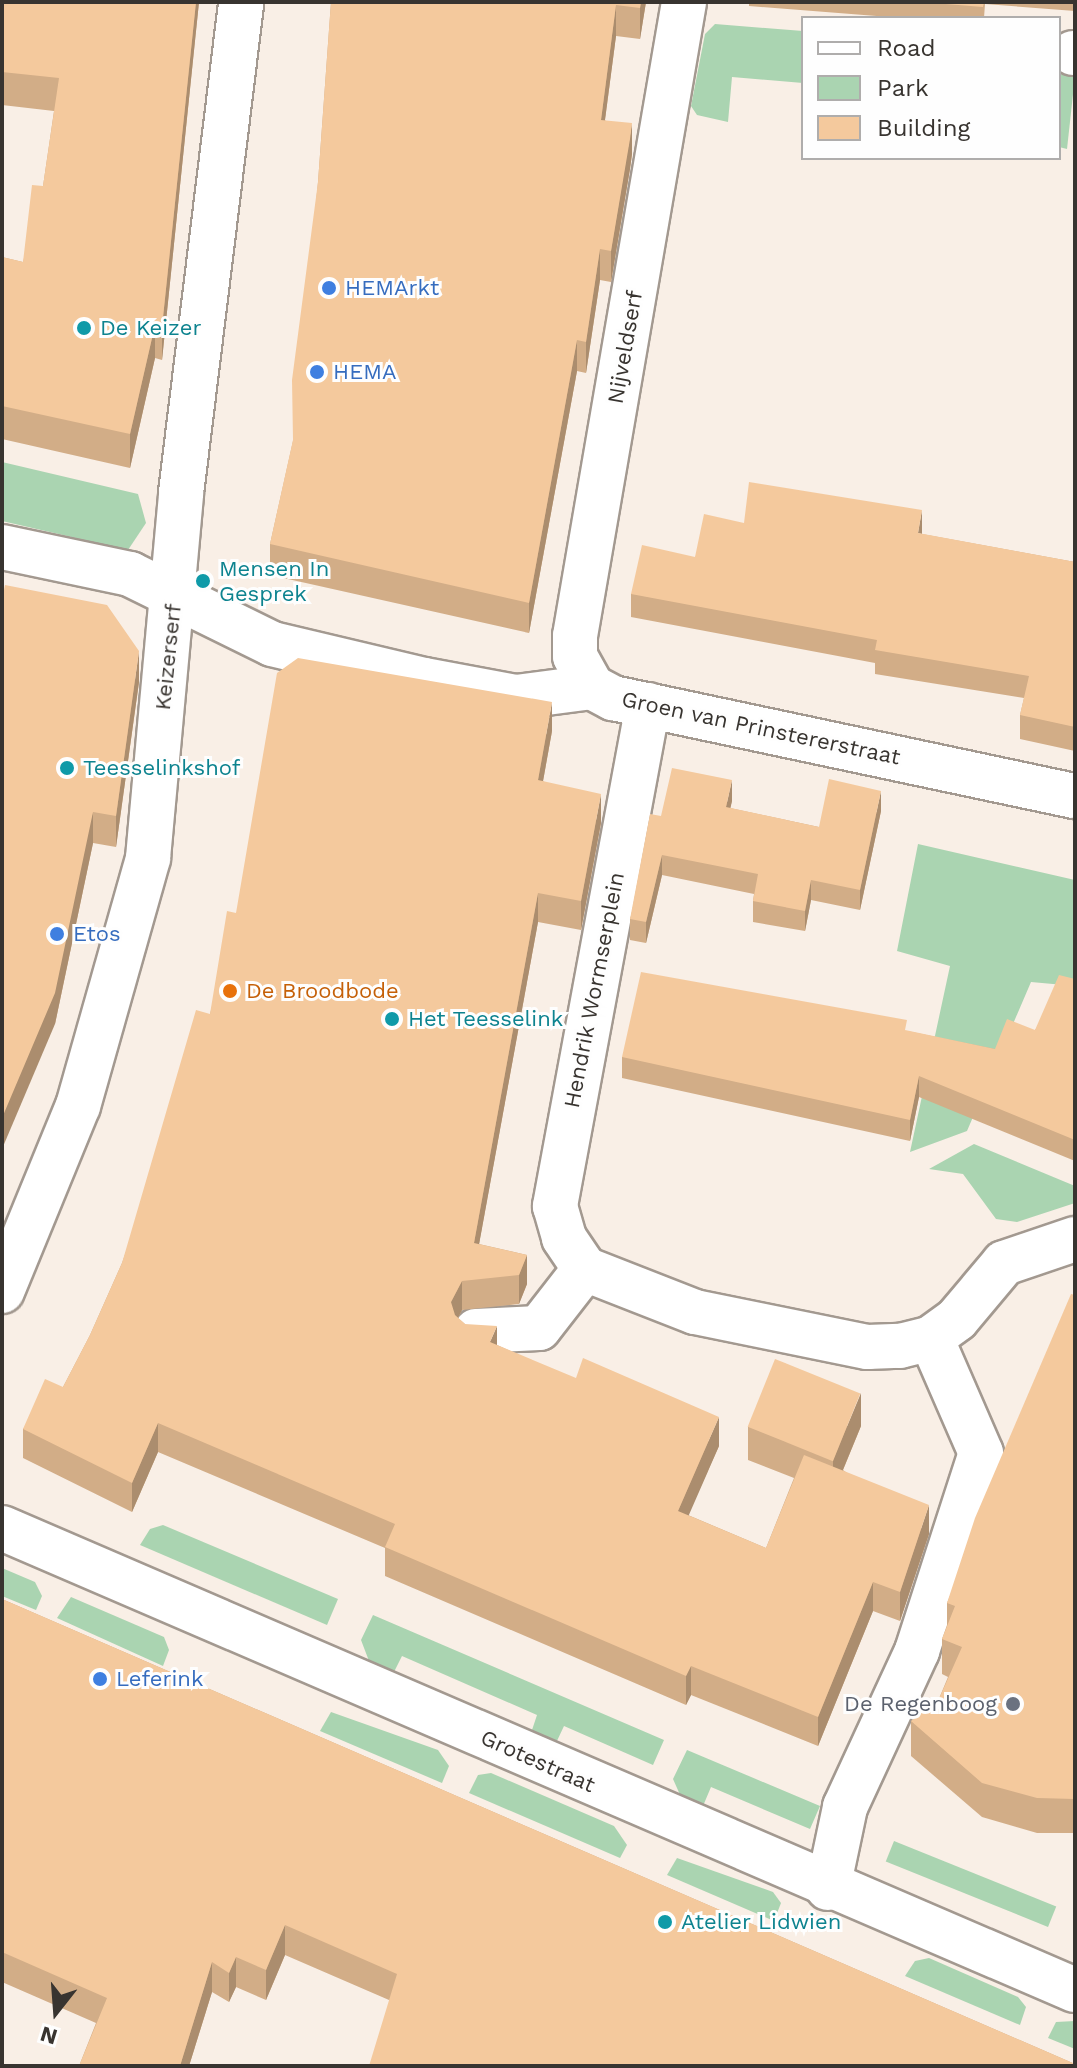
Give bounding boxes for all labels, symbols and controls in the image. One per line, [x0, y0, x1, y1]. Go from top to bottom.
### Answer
legend [801, 16, 1061, 160]
text: Road [877, 34, 936, 62]
text: Park [877, 74, 929, 102]
text: Building [877, 114, 970, 142]
place label: HEMArkt [345, 275, 439, 301]
marker: HEMArkt [320, 279, 338, 297]
street label: Nijveldserf [602, 288, 648, 406]
place label: De Keizer [100, 315, 201, 341]
marker: De Keizer [75, 319, 93, 337]
place label: HEMA [333, 359, 396, 385]
marker: HEMA [308, 363, 326, 381]
place label: Mensen In Gesprek [219, 555, 329, 606]
marker: Mensen In Gesprek [194, 572, 212, 590]
street label: Keizerserf [149, 603, 187, 711]
street label: Groen van Prinstererstraat [619, 685, 903, 771]
place label: Teesselinkshof [83, 755, 240, 781]
marker: Teesselinkshof [58, 759, 76, 777]
street label: Hendrik Wormserplein [558, 870, 630, 1110]
place label: Etos [73, 921, 121, 947]
marker: Etos [48, 925, 66, 943]
place label: De Broodbode [246, 978, 399, 1004]
marker: De Broodbode [221, 982, 239, 1000]
place label: Het Teesselink [408, 1006, 564, 1032]
marker: Het Teesselink [383, 1010, 401, 1028]
place label: Leferink [116, 1666, 203, 1692]
marker: Leferink [91, 1670, 109, 1688]
place label: De Regenboog [844, 1691, 997, 1717]
marker: De Regenboog [1004, 1695, 1022, 1713]
street label: Grotestraat [477, 1724, 599, 1798]
place label: Atelier Lidwien [681, 1909, 842, 1935]
marker: Atelier Lidwien [656, 1913, 674, 1931]
north arrow [16, 1972, 96, 2052]
text: N [37, 2021, 60, 2050]

